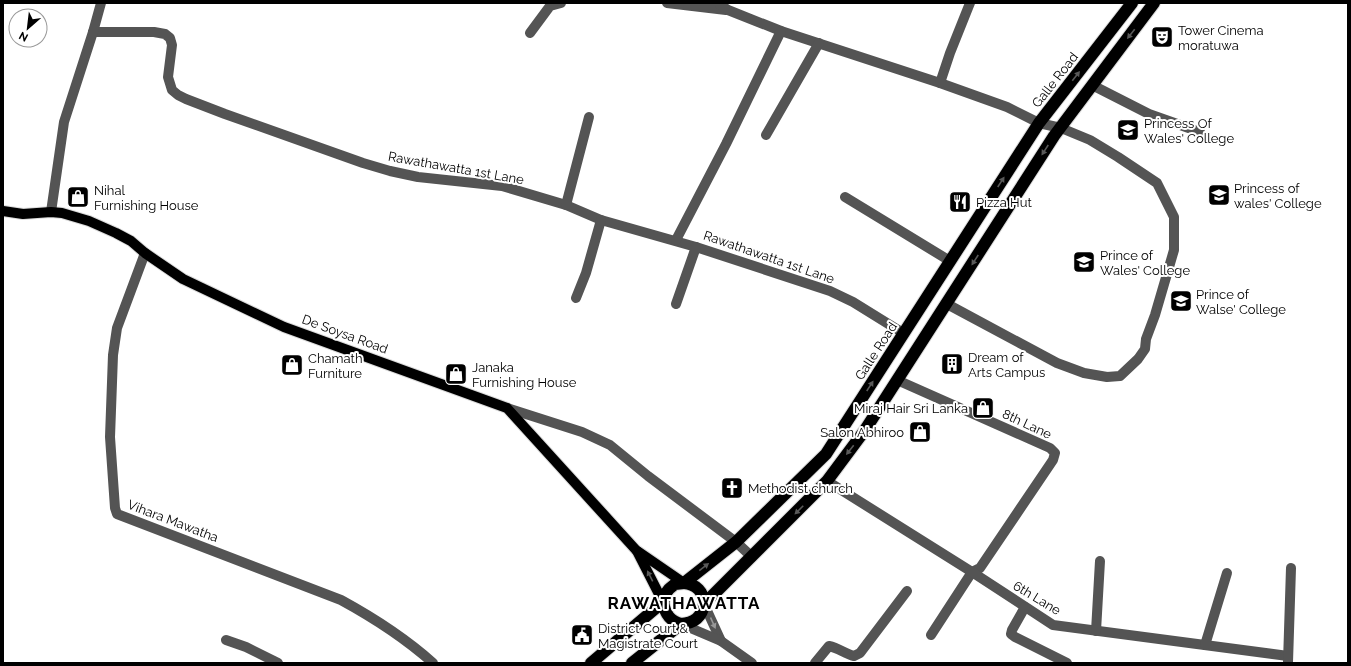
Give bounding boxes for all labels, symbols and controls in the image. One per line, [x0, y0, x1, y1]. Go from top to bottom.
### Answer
north arrow [8, 8, 48, 48]
place label: Tower Cinema moratuwa [1178, 23, 1264, 53]
theatre icon: Tower Cinema moratuwa [1149, 24, 1175, 50]
text: N [17, 29, 30, 44]
one-way arrow [1127, 29, 1135, 40]
street label: Galle Road [1029, 50, 1081, 110]
one-way arrow [1071, 70, 1080, 81]
place label: Princess Of Wales' College [1144, 116, 1234, 146]
school or university icon: Princess Of Wales' College [1115, 117, 1141, 143]
one-way arrow [1042, 144, 1049, 156]
street label: Rawathawatta 1st Lane [387, 149, 525, 187]
one-way arrow [997, 177, 1005, 187]
place label: Princess of wales' College [1234, 181, 1322, 211]
school or university icon: Princess of wales' College [1206, 182, 1232, 208]
place label: Nihal Furnishing House [94, 183, 199, 213]
shop icon: Nihal Furnishing House [65, 184, 91, 210]
restaurant icon: Pizza Hut [947, 189, 973, 215]
place label: Pizza Hut [976, 195, 1032, 210]
street label: Rawathawatta 1st Lane [702, 228, 837, 287]
place label: Prince of Wales' College [1100, 248, 1190, 278]
school or university icon: Prince of Wales' College [1071, 249, 1097, 275]
one-way arrow [971, 255, 979, 265]
place label: Prince of Walse' College [1196, 287, 1286, 317]
school or university icon: Prince of Walse' College [1168, 288, 1194, 314]
street label: De Soysa Road [300, 311, 390, 357]
street label: Galle Road [852, 319, 900, 383]
place label: Dream of Arts Campus [968, 350, 1045, 380]
place label: Chamath Furniture [308, 351, 363, 381]
building icon: Dream of Arts Campus [939, 351, 965, 377]
shop icon: Chamath Furniture [279, 352, 305, 378]
place label: Janaka Furnishing House [472, 360, 577, 390]
shop icon: Janaka Furnishing House [443, 361, 469, 387]
one-way arrow [866, 380, 874, 391]
shop icon: Miraj Hair Sri Lanka [970, 395, 996, 421]
place label: Miraj Hair Sri Lanka [854, 401, 968, 416]
street label: 8th Lane [1000, 406, 1054, 442]
shop icon: Salon Abhiroo [907, 419, 933, 445]
place label: Salon Abhiroo [820, 425, 904, 440]
one-way arrow [846, 445, 854, 455]
church icon: Methodist church [719, 475, 745, 501]
place label: Methodist church [748, 481, 853, 496]
street label: Vihara Mawatha [126, 497, 220, 545]
one-way arrow [794, 505, 803, 515]
one-way arrow [698, 563, 709, 571]
one-way arrow [646, 570, 653, 582]
street label: 6th Lane [1010, 578, 1064, 618]
district label: RAWATHAWATTA [607, 593, 761, 613]
one-way arrow [710, 617, 716, 628]
place label: District Court & Magistrate Court [598, 621, 699, 651]
public building icon: District Court & Magistrate Court [569, 622, 595, 648]

